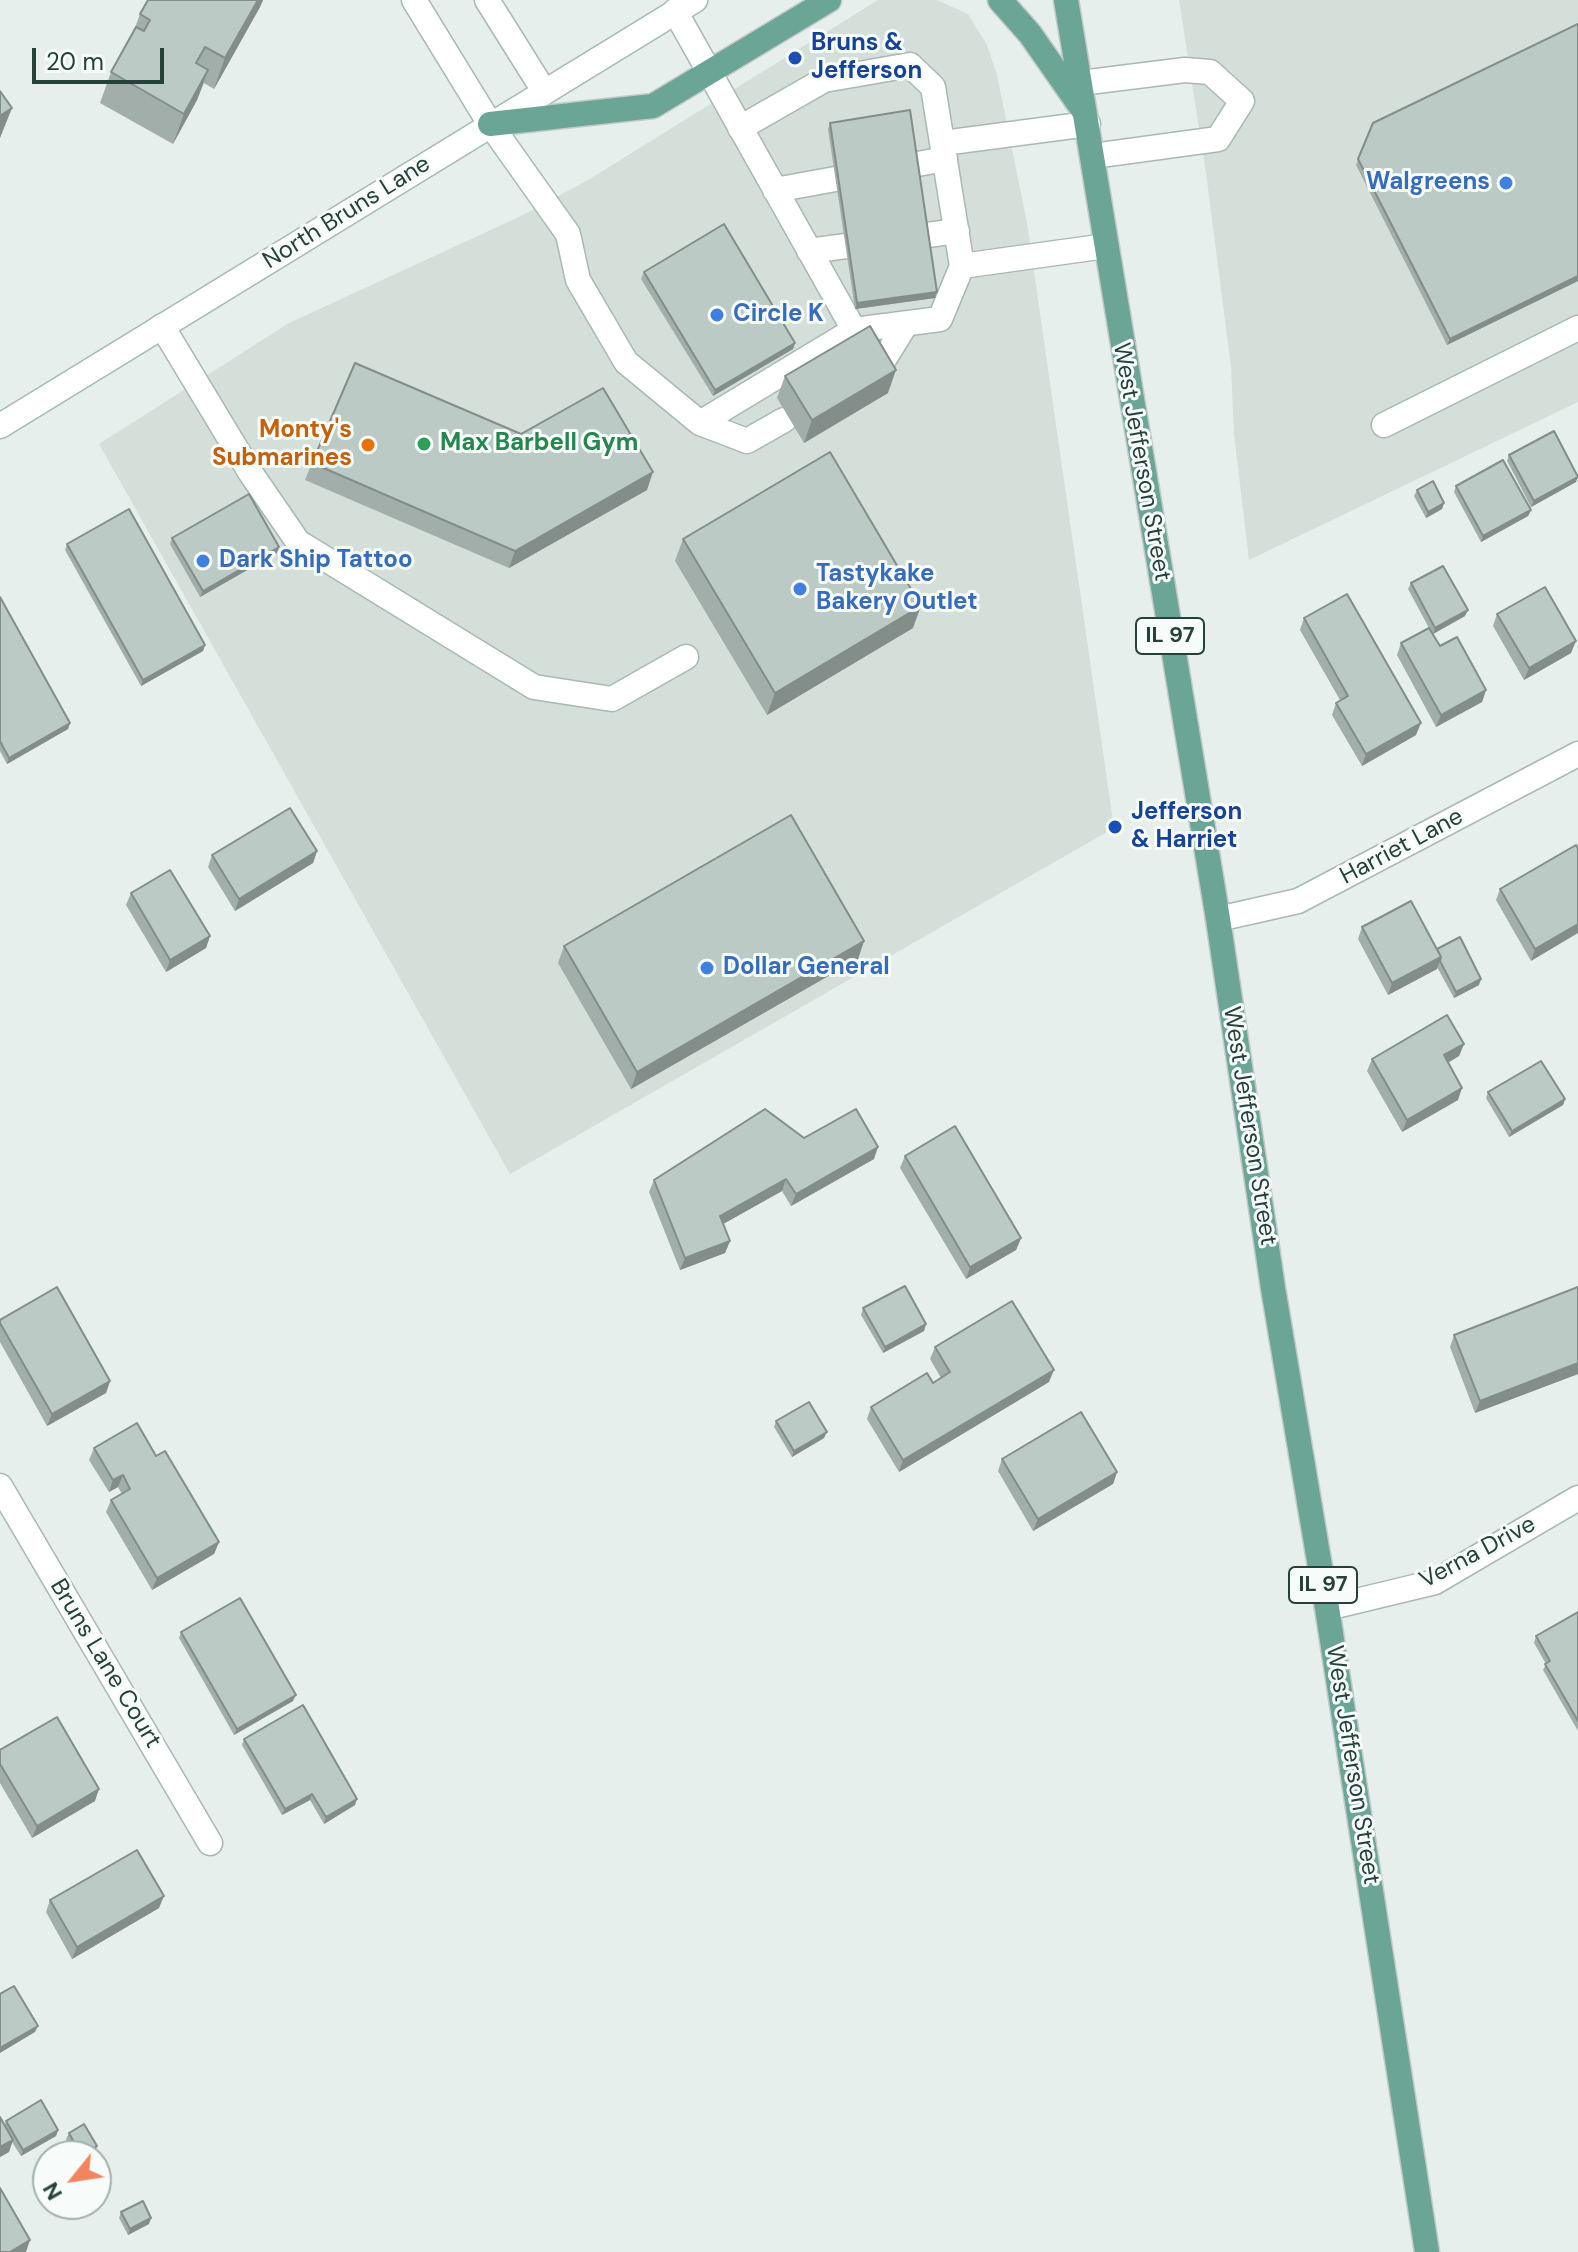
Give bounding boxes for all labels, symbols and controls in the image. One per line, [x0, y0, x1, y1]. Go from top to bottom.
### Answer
place label: Bruns & Jefferson [811, 30, 922, 86]
scale bar [36, 32, 168, 82]
text: 20 m [46, 46, 104, 77]
marker: Bruns & Jefferson [786, 49, 804, 67]
street label: North Bruns Lane [258, 150, 436, 276]
place label: Walgreens [1366, 169, 1490, 197]
marker: Walgreens [1497, 174, 1515, 192]
place label: Circle K [733, 301, 824, 329]
marker: Circle K [708, 306, 726, 324]
street label: West Jefferson Street [1106, 341, 1176, 583]
place label: Monty's Submarines [212, 417, 352, 473]
place label: Max Barbell Gym [440, 430, 638, 458]
marker: Max Barbell Gym [415, 435, 433, 453]
marker: Monty's Submarines [359, 436, 377, 454]
place label: Dark Ship Tattoo [219, 547, 413, 575]
marker: Dark Ship Tattoo [194, 552, 212, 570]
place label: Tastykake Bakery Outlet [816, 561, 978, 617]
marker: Tastykake Bakery Outlet [791, 580, 809, 598]
road number: IL 97 [1136, 618, 1204, 654]
place label: Jefferson & Harriet [1131, 799, 1242, 855]
street label: Harriet Lane [1336, 803, 1468, 891]
marker: Jefferson & Harriet [1106, 818, 1124, 836]
place label: Dollar General [723, 954, 890, 982]
marker: Dollar General [698, 959, 716, 977]
street label: West Jefferson Street [1216, 1005, 1282, 1247]
street label: Verna Drive [1415, 1510, 1541, 1596]
road number: IL 97 [1289, 1567, 1357, 1603]
street label: Bruns Lane Court [43, 1574, 167, 1754]
street label: West Jefferson Street [1319, 1644, 1385, 1886]
north arrow [32, 2140, 112, 2220]
text: N [36, 2177, 69, 2205]

